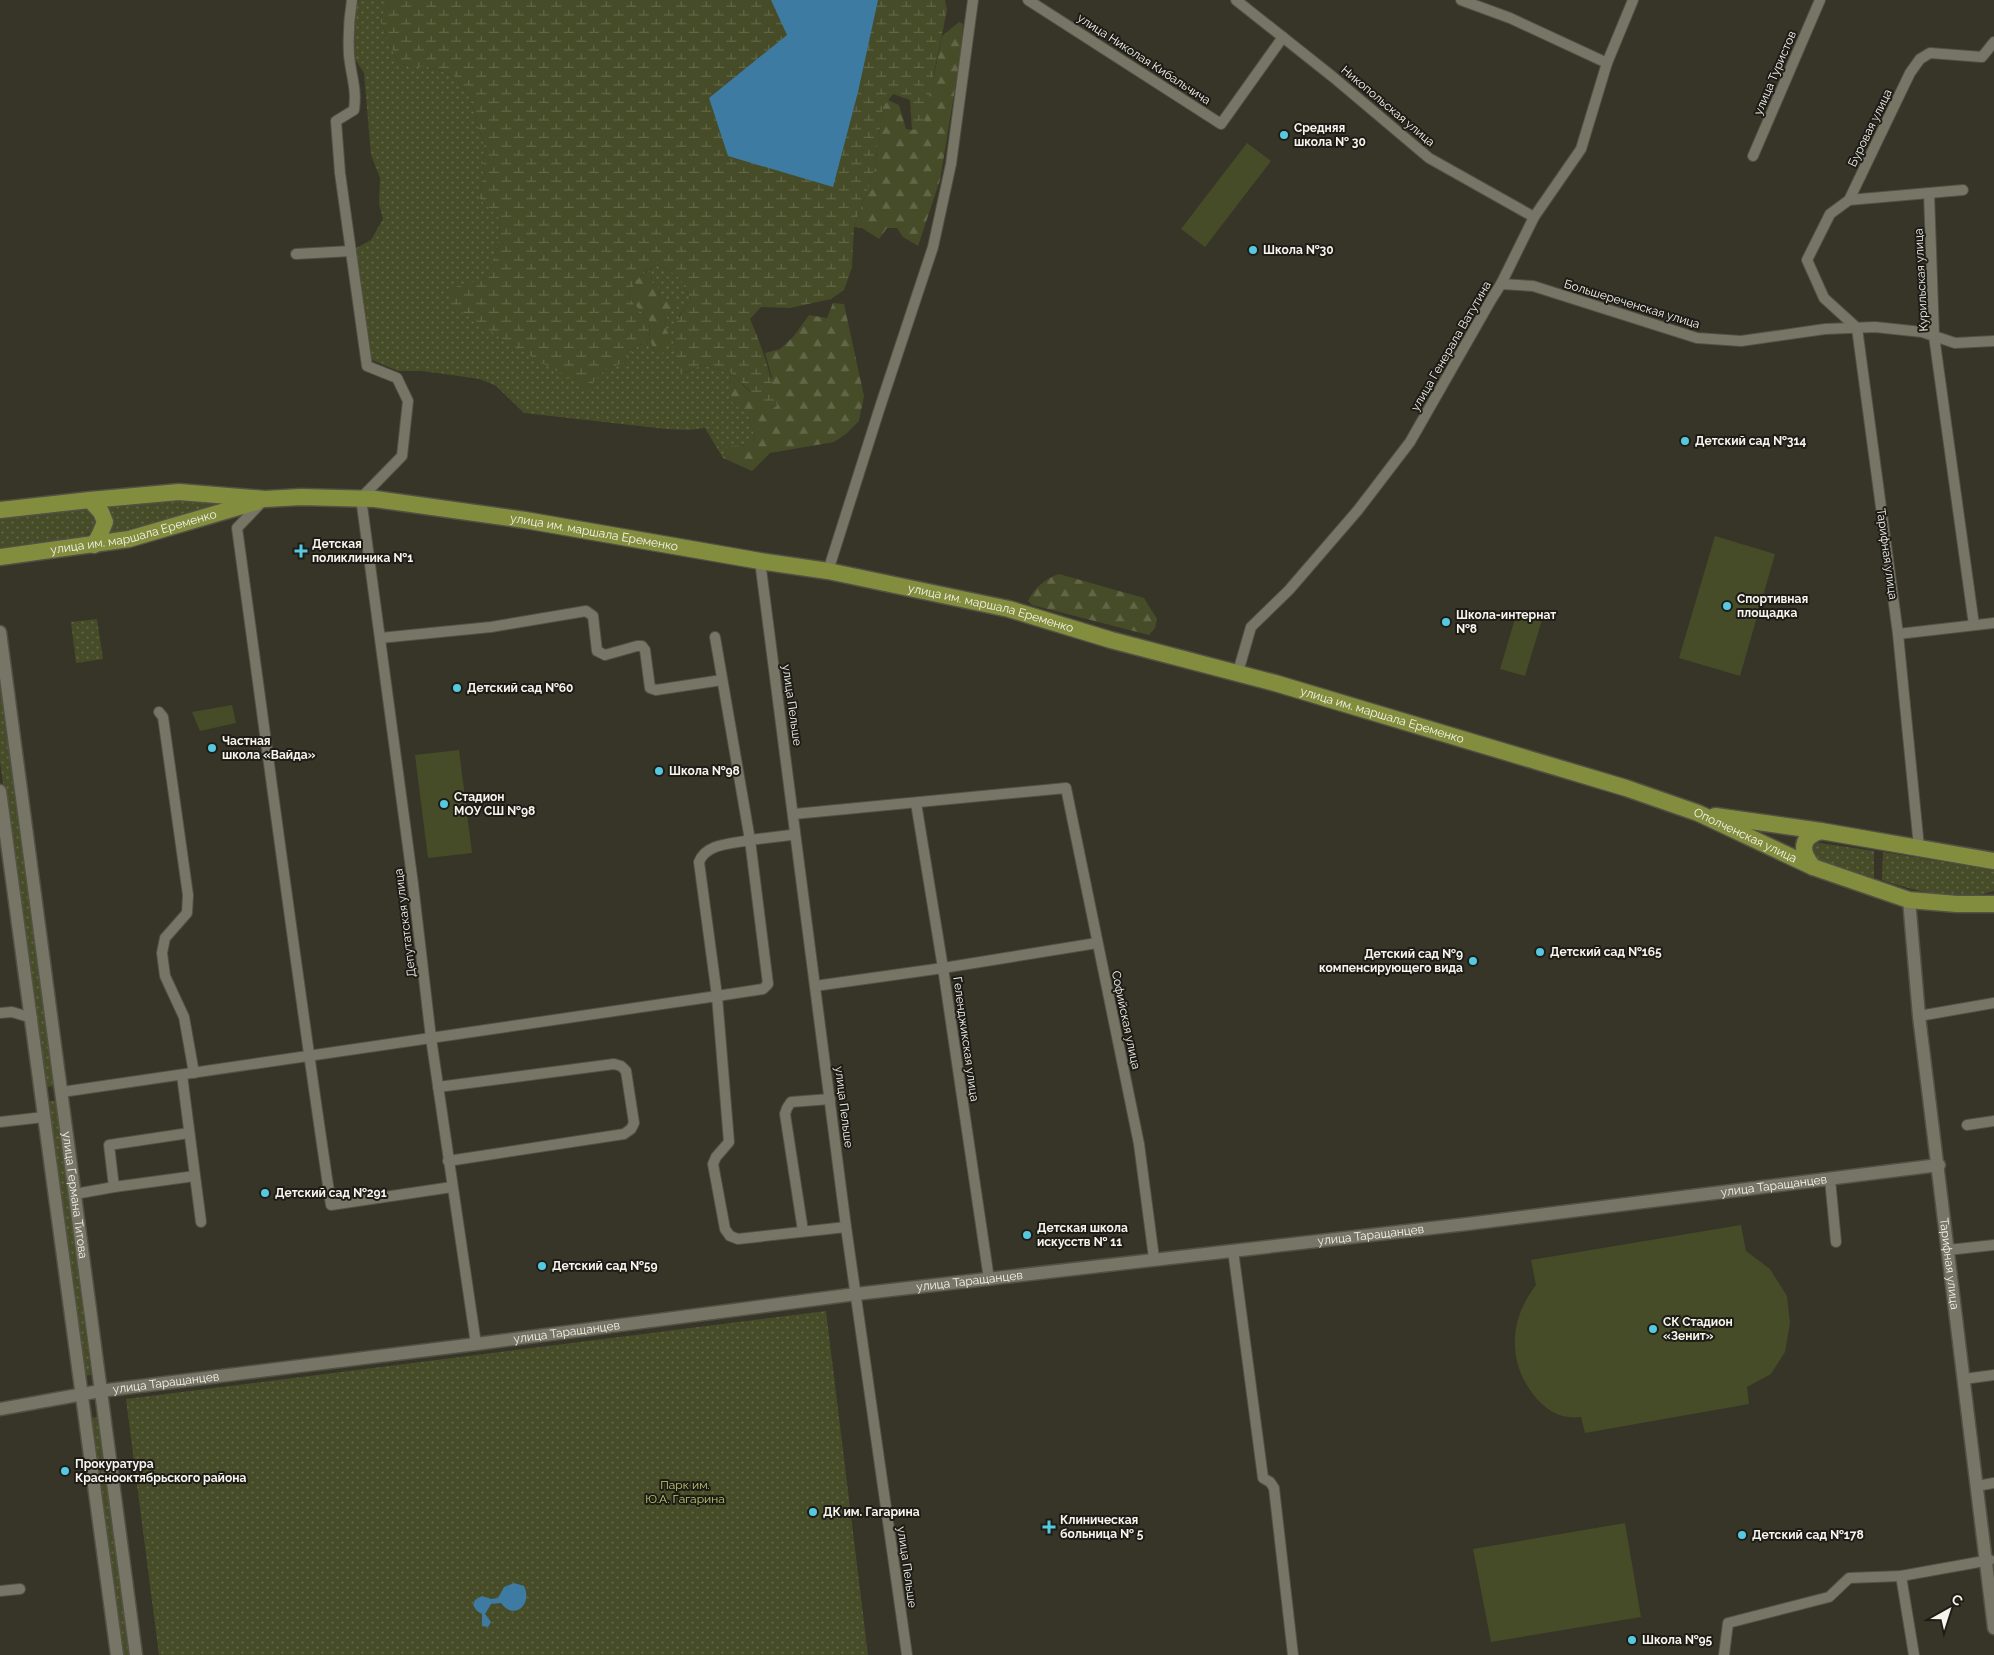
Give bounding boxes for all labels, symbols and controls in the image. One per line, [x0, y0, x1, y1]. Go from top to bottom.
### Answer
street label: улица Николая Кибальчича [1075, 11, 1213, 107]
street label: улица Туристов [1751, 29, 1799, 117]
street label: Никопольская улица [1338, 63, 1438, 149]
street label: Буровая улица [1845, 87, 1895, 169]
place label: Средняя школа № 30 [1294, 121, 1366, 149]
marker: Средняя школа № 30 [1278, 129, 1290, 141]
street label: Курильская улица [1911, 228, 1931, 332]
place label: Школа №30 [1263, 243, 1334, 257]
marker: Школа №30 [1247, 244, 1259, 256]
street label: Большереченская улица [1562, 277, 1702, 331]
street label: улица Генерала Ватутина [1408, 279, 1494, 413]
place label: Детский сад №314 [1695, 434, 1806, 448]
marker: Детский сад №314 [1679, 435, 1691, 447]
street label: улица им. маршала Еременко [49, 507, 218, 557]
street label: Тарифная улица [1874, 507, 1900, 601]
street label: улица им. маршала Еременко [509, 511, 679, 554]
place label: Детская поликлиника №1 [312, 537, 413, 565]
marker: Детская поликлиника №1 [294, 544, 308, 558]
street label: улица им. маршала Еременко [907, 581, 1075, 635]
place label: Спортивная площадка [1737, 592, 1808, 620]
marker: Спортивная площадка [1721, 600, 1733, 612]
place label: Школа-интернат №8 [1456, 608, 1556, 636]
marker: Школа-интернат №8 [1440, 616, 1452, 628]
street label: улица Пельше [779, 663, 805, 747]
place label: Детский сад №60 [467, 681, 573, 695]
marker: Детский сад №60 [451, 682, 463, 694]
street label: улица им. маршала Еременко [1299, 684, 1466, 746]
place label: Частная школа «Вайда» [222, 734, 316, 762]
marker: Частная школа «Вайда» [206, 742, 218, 754]
place label: Школа №98 [669, 764, 740, 778]
marker: Школа №98 [653, 765, 665, 777]
place label: Стадион МОУ СШ №98 [454, 790, 535, 818]
marker: Стадион МОУ СШ №98 [438, 798, 450, 810]
street label: Ополченская улица [1692, 805, 1799, 865]
street label: Депутатская улица [391, 868, 419, 978]
place label: Детский сад №165 [1550, 945, 1662, 959]
marker: Детский сад №165 [1534, 946, 1546, 958]
place label: Детский сад №9 компенсирующего вида [1319, 947, 1463, 975]
marker: Детский сад №9 компенсирующего вида [1467, 955, 1479, 967]
street label: Софийская улица [1109, 970, 1143, 1070]
street label: Геленджикская улица [950, 976, 982, 1102]
street label: улица Пельше [832, 1065, 856, 1149]
street label: улица Германа Титова [59, 1131, 90, 1259]
street label: улица Таращанцев [1720, 1172, 1828, 1199]
place label: Детский сад №291 [275, 1186, 387, 1200]
marker: Детский сад №291 [259, 1187, 271, 1199]
street label: Тарифная улица [1937, 1217, 1962, 1310]
place label: Детская школа искусств № 11 [1037, 1221, 1128, 1249]
street label: улица Таращанцев [1317, 1222, 1425, 1248]
marker: Детская школа искусств № 11 [1021, 1229, 1033, 1241]
place label: Детский сад №59 [552, 1259, 658, 1273]
marker: Детский сад №59 [536, 1260, 548, 1272]
street label: улица Таращанцев [915, 1268, 1023, 1294]
place label: СК Стадион «Зенит» [1663, 1315, 1733, 1343]
street label: улица Таращанцев [513, 1318, 621, 1346]
marker: СК Стадион «Зенит» [1647, 1323, 1659, 1335]
street label: улица Таращанцев [112, 1369, 220, 1396]
place label: Прокуратура Краснооктябрьского района [75, 1457, 246, 1485]
marker: Прокуратура Краснооктябрьского района [59, 1465, 71, 1477]
park label: Парк им. Ю.А. Гагарина [645, 1478, 725, 1506]
place label: ДК им. Гагарина [823, 1505, 920, 1519]
marker: ДК им. Гагарина [807, 1506, 819, 1518]
place label: Клиническая больница № 5 [1060, 1513, 1144, 1541]
marker: Клиническая больница № 5 [1042, 1520, 1056, 1534]
street label: улица Пельше [894, 1525, 920, 1609]
place label: Детский сад №178 [1752, 1528, 1864, 1542]
marker: Детский сад №178 [1736, 1529, 1748, 1541]
north arrow [1924, 1585, 1974, 1635]
text: С [1948, 1591, 1966, 1609]
place label: Школа №95 [1642, 1633, 1713, 1647]
marker: Школа №95 [1626, 1634, 1638, 1646]

